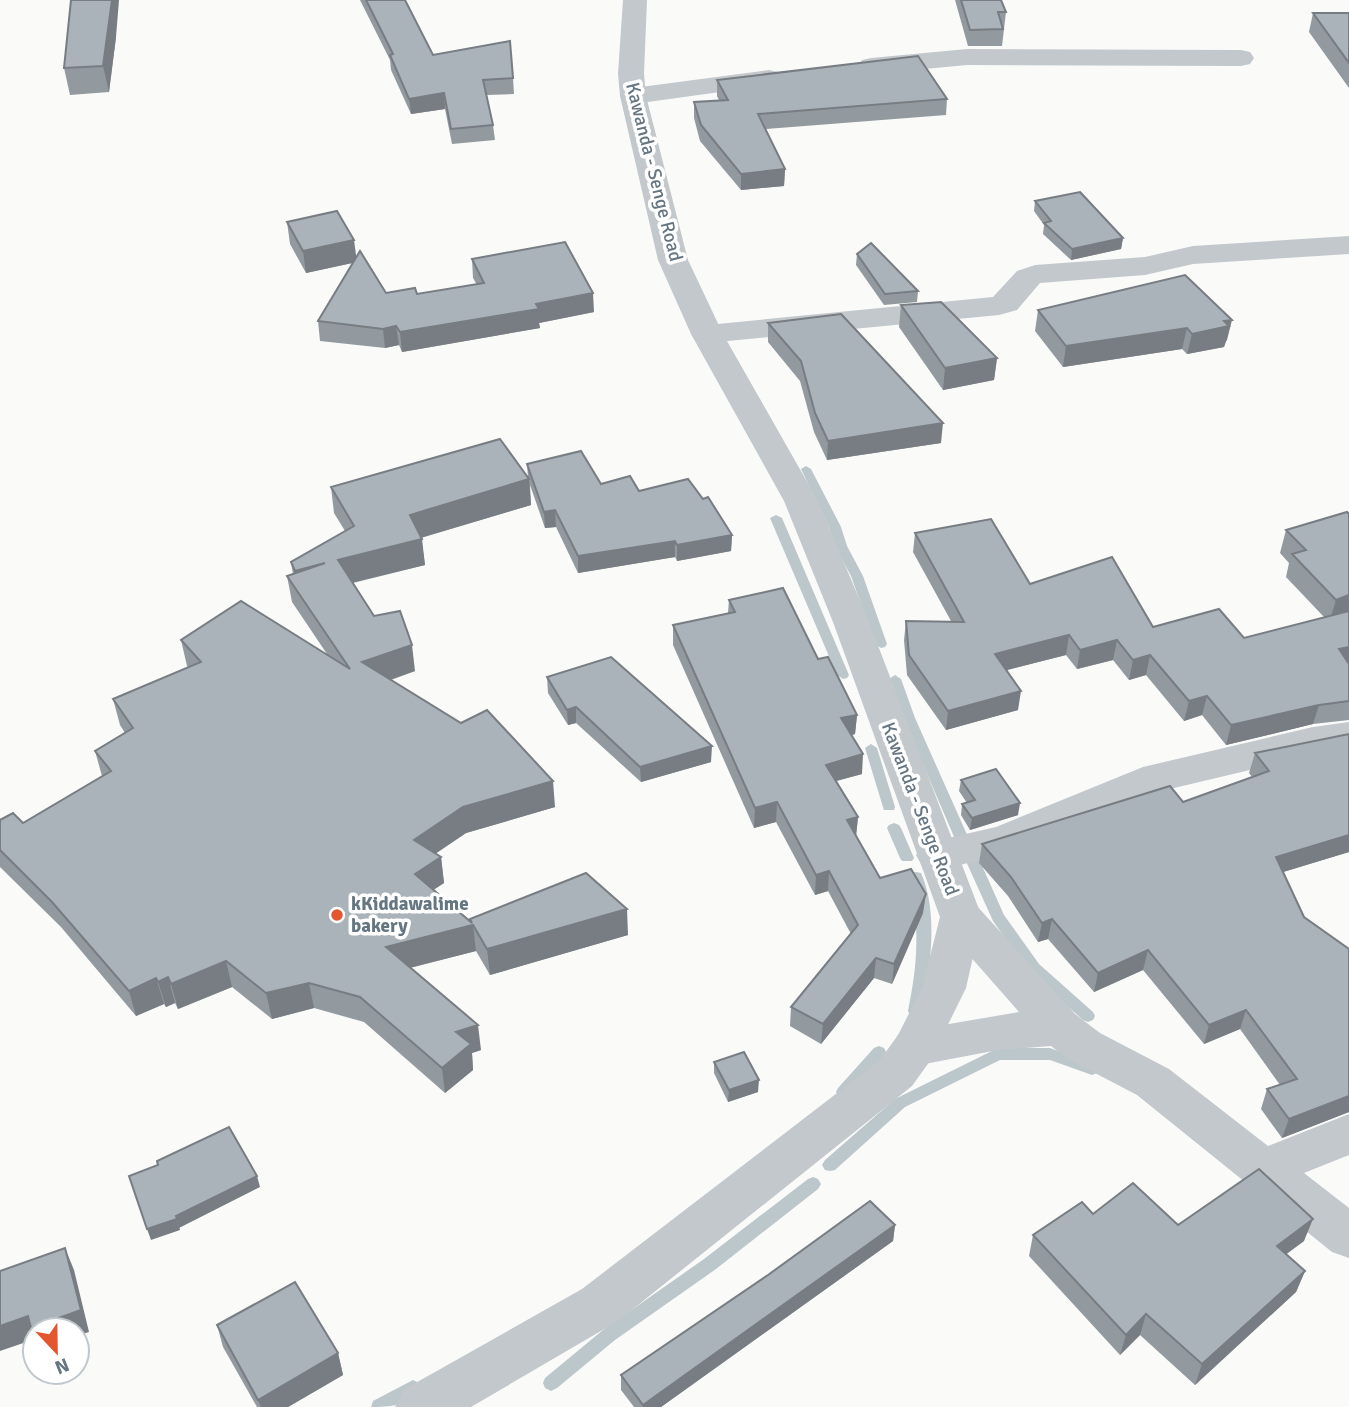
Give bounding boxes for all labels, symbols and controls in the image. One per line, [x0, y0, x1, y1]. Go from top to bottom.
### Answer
street label: Kawanda - Senge Road [620, 80, 688, 264]
street label: Kawanda - Senge Road [876, 719, 964, 899]
place label: kKiddawalime bakery [351, 892, 469, 938]
marker: kKiddawalime bakery [329, 907, 345, 923]
north arrow [21, 1316, 91, 1386]
text: N [51, 1352, 73, 1379]

